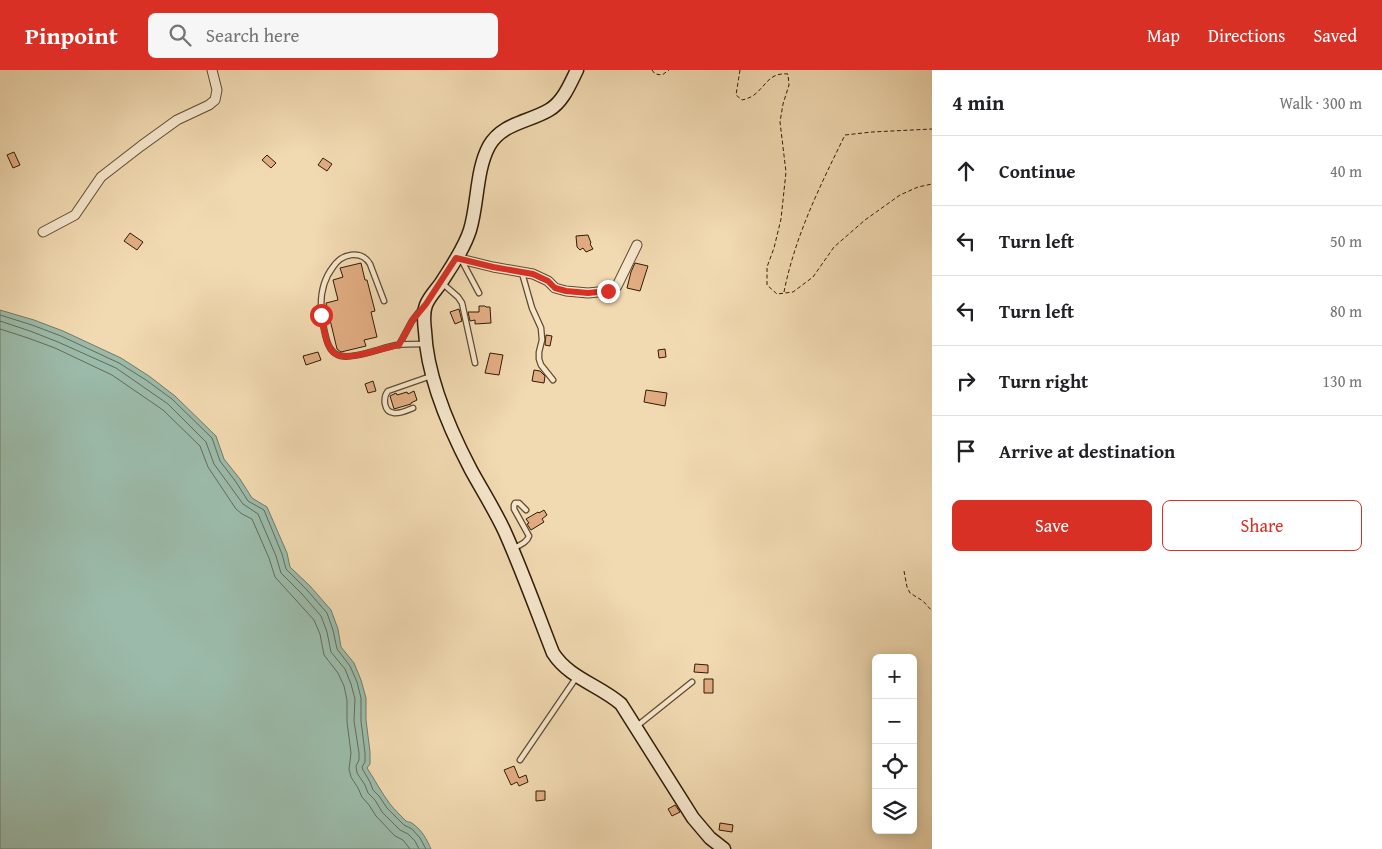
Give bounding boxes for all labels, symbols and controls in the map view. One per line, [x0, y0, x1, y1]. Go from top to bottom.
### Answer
search box [148, 13, 498, 58]
text: Pinpoint [25, 18, 118, 53]
icon: search [166, 21, 194, 49]
text: Search here [206, 21, 299, 49]
text: Map [1147, 22, 1180, 49]
text: Directions [1208, 22, 1285, 49]
text: Saved [1313, 22, 1357, 49]
text: 4 min [952, 87, 1004, 118]
text: Walk · 300 m [1279, 91, 1362, 115]
icon: ahead [952, 157, 980, 185]
text: Continue [999, 157, 1076, 185]
text: 40 m [1330, 159, 1362, 183]
icon: left [952, 227, 980, 255]
text: Turn left [999, 227, 1074, 255]
text: 50 m [1330, 229, 1362, 253]
route end [597, 280, 620, 303]
icon: left [952, 297, 980, 325]
text: Turn left [999, 297, 1074, 325]
text: 80 m [1330, 299, 1362, 323]
route start [310, 304, 333, 327]
icon: right [952, 367, 980, 395]
text: Turn right [999, 367, 1088, 395]
text: 130 m [1322, 369, 1362, 393]
icon: arrive [952, 437, 980, 465]
text: Arrive at destination [999, 437, 1175, 465]
button: Save [952, 500, 1152, 551]
button: Share [1162, 500, 1362, 551]
map controls [872, 654, 917, 834]
button: + [872, 654, 917, 699]
button: − [872, 699, 917, 744]
button: locate [872, 744, 917, 789]
button: layers [872, 789, 917, 834]

